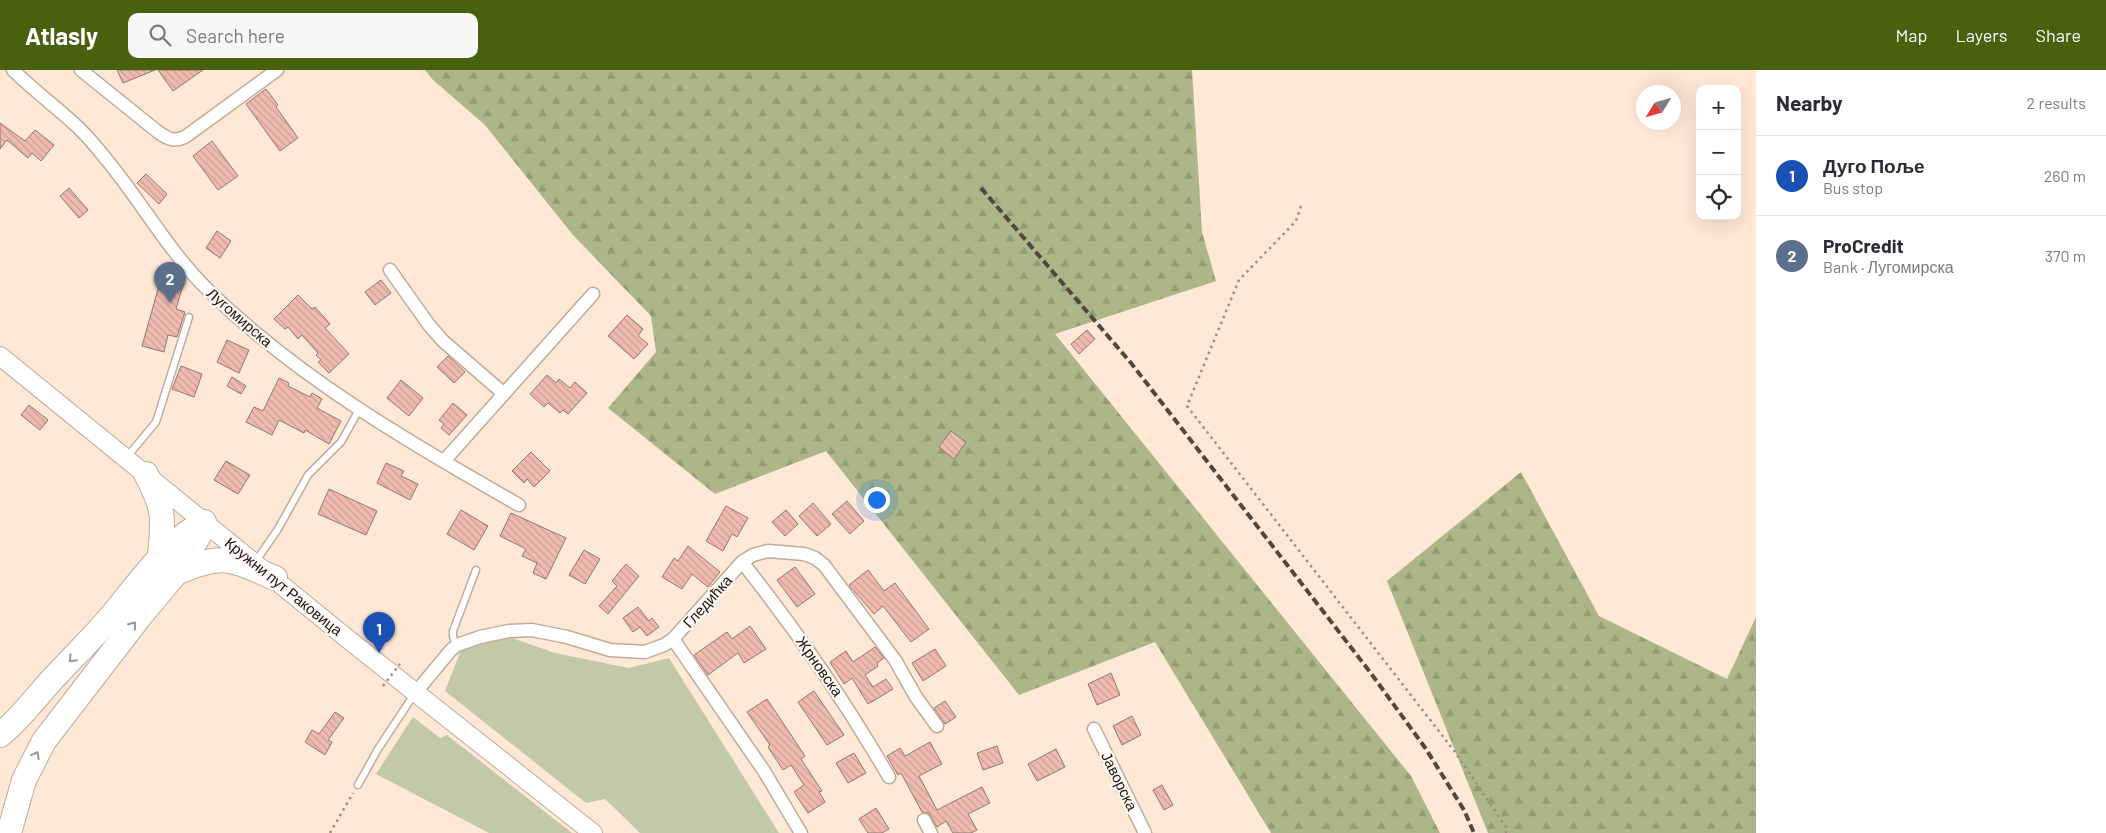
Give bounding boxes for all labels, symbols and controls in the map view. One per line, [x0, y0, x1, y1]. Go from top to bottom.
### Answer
search box [128, 13, 478, 58]
text: Atlasly [25, 21, 98, 50]
icon: search [146, 21, 174, 49]
text: Search here [186, 24, 285, 47]
text: Map [1895, 24, 1927, 46]
text: Layers [1955, 24, 2008, 46]
text: Share [2036, 24, 2081, 46]
north arrow [1636, 85, 1681, 130]
map controls [1696, 85, 1741, 220]
button: + [1696, 85, 1741, 130]
text: Nearby [1776, 90, 1842, 115]
text: 2 results [2027, 93, 2086, 112]
button: − [1696, 130, 1741, 175]
text: Дуго Поље [1823, 154, 1925, 177]
text: 1 [1789, 166, 1795, 185]
text: 260 m [2044, 166, 2086, 185]
button: locate [1696, 175, 1741, 220]
text: Bus stop [1823, 178, 1883, 197]
text: ProCredit [1823, 234, 1904, 257]
text: 2 [1788, 246, 1796, 265]
text: 370 m [2045, 246, 2086, 265]
text: Bank · Лугомирска [1823, 257, 1954, 276]
pin: 2 [154, 262, 186, 303]
street label: Лугомирска [204, 284, 277, 351]
your location [864, 487, 890, 513]
street label: Кружни пут Раковица [222, 533, 347, 639]
street label: Гледићка [679, 570, 736, 631]
pin: 1 [363, 612, 395, 653]
one-way arrow [127, 621, 136, 631]
street label: Жрновска [793, 632, 848, 700]
one-way arrow [69, 653, 78, 662]
street label: Јаворска [1098, 749, 1142, 814]
one-way arrow [30, 752, 40, 761]

